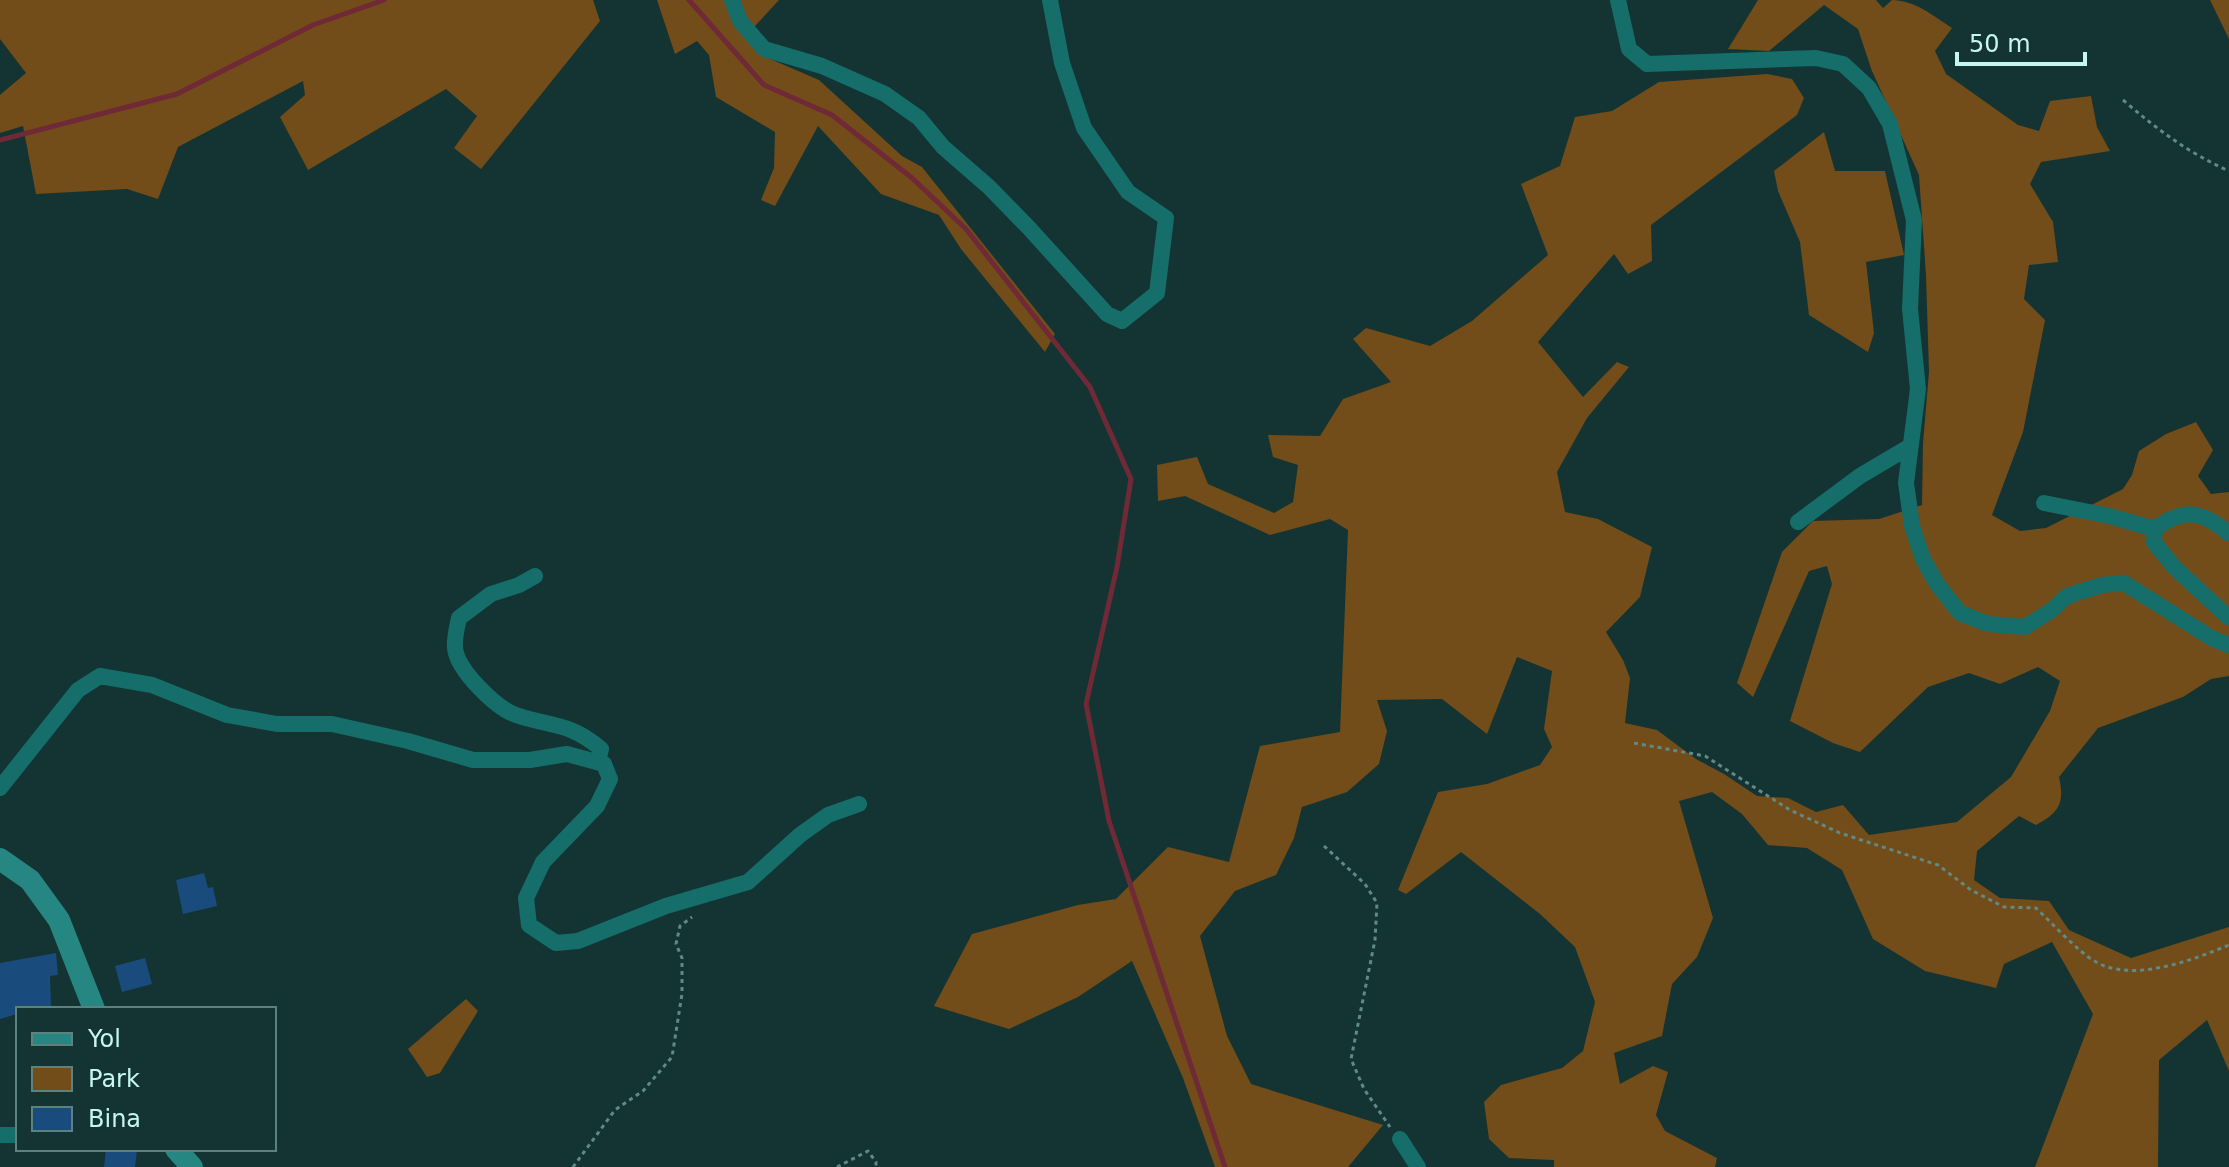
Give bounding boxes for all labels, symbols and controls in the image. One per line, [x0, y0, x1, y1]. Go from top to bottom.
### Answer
scale bar [1957, 16, 2085, 66]
text: 50 m [1969, 30, 2031, 58]
legend [16, 1007, 276, 1151]
text: Yol [87, 1025, 121, 1053]
text: Park [88, 1065, 140, 1093]
text: Bina [88, 1105, 141, 1133]

